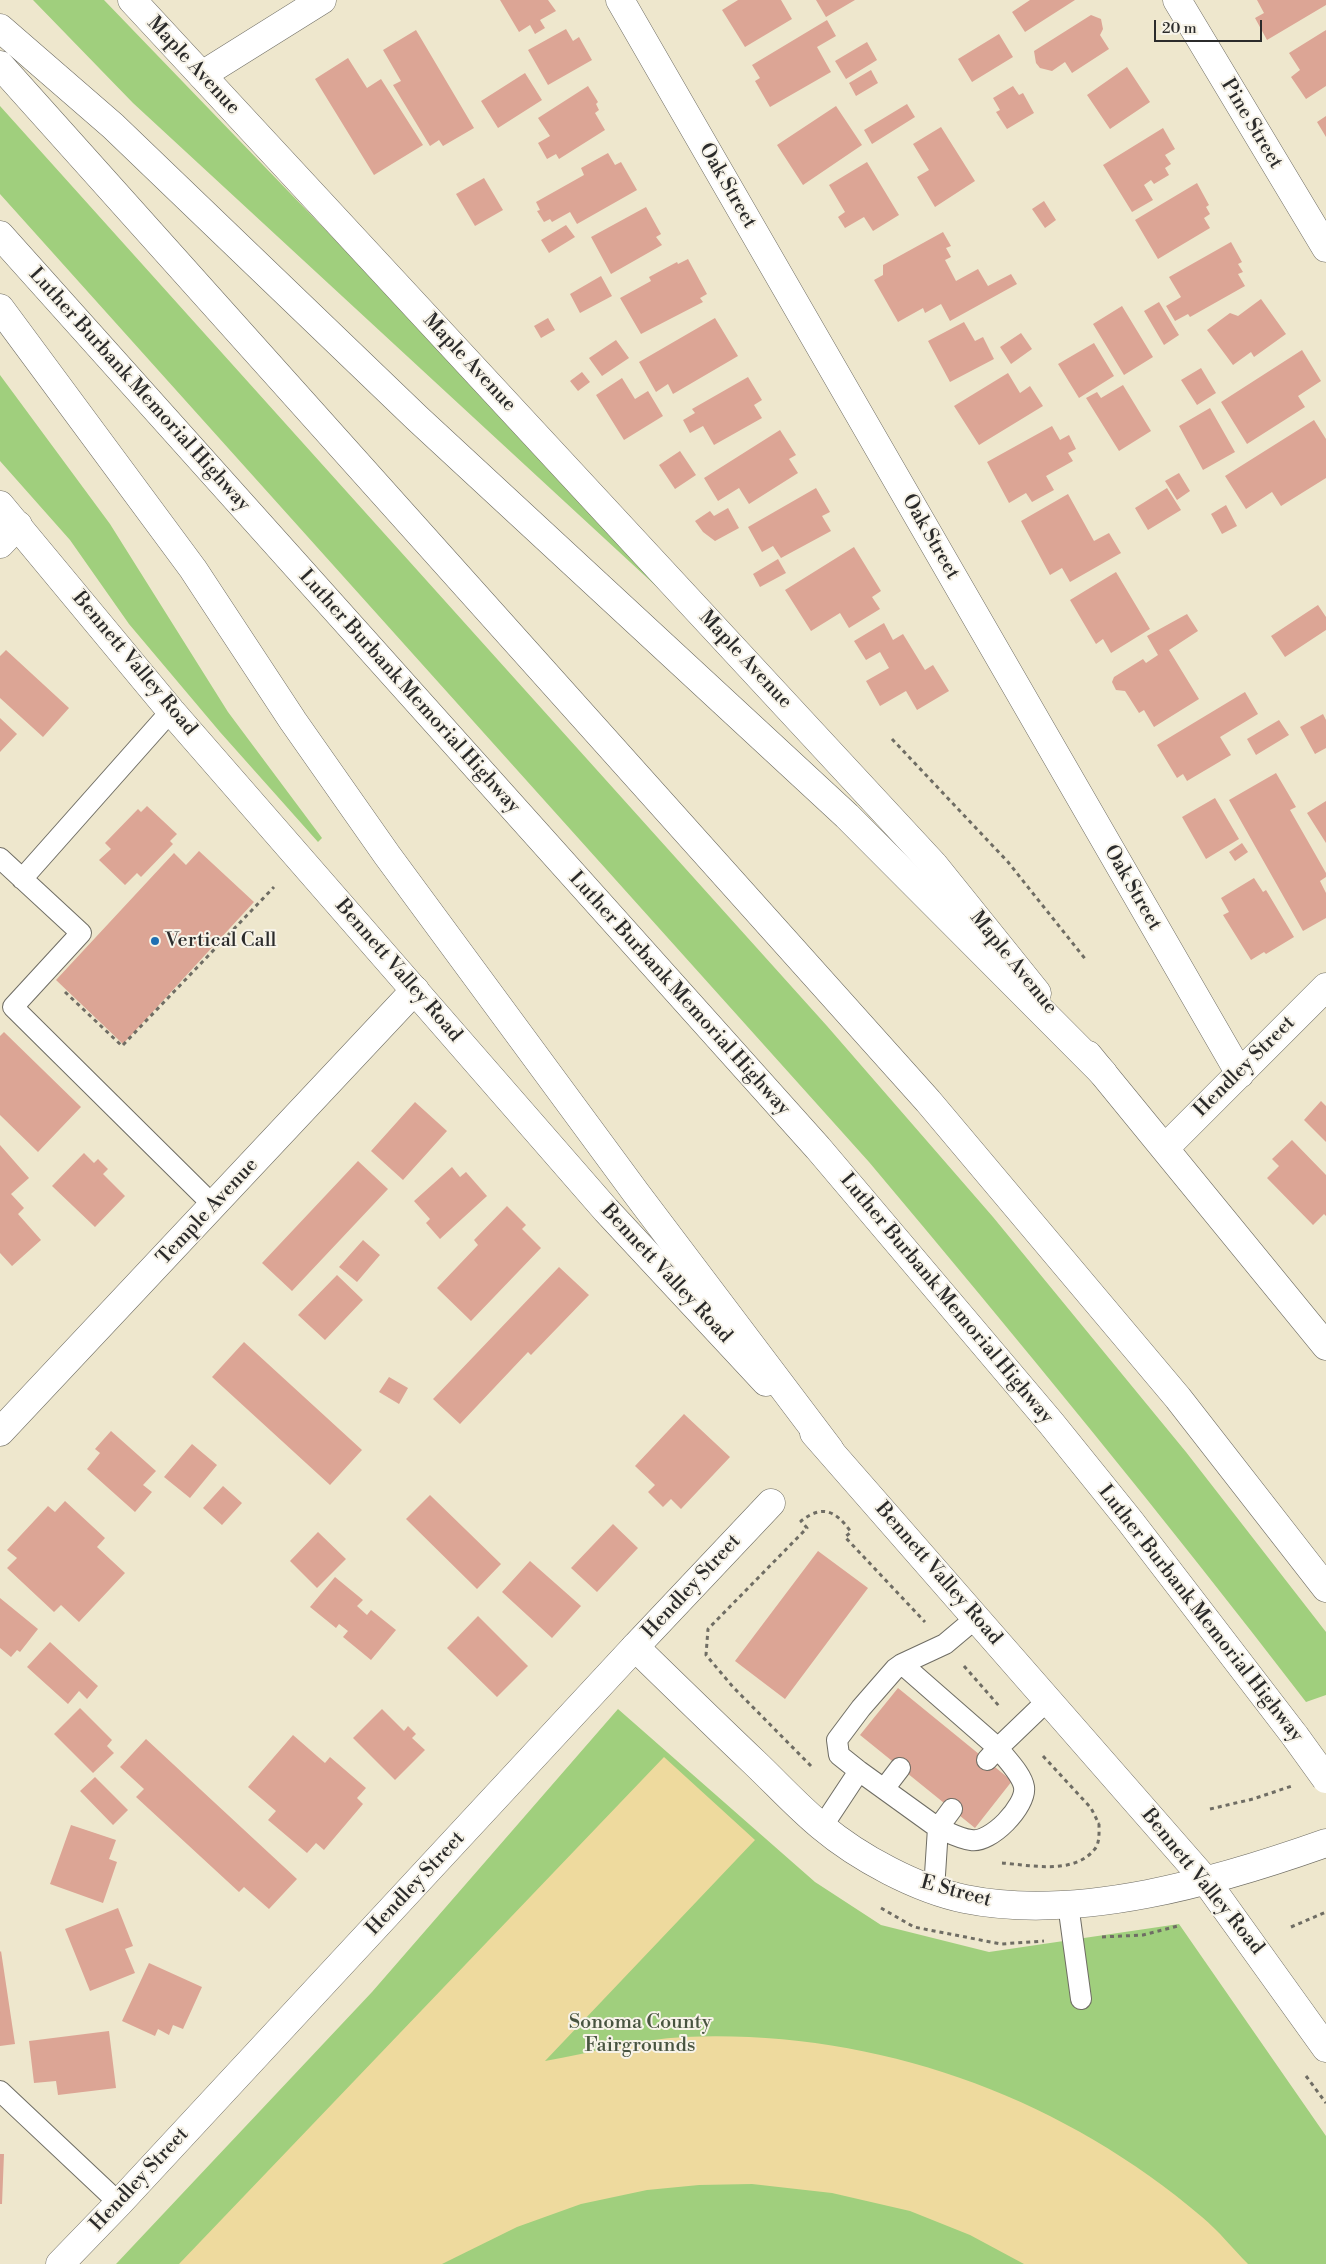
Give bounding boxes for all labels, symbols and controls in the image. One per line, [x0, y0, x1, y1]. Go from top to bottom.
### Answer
scale bar [1156, 10, 1264, 42]
street label: Maple Avenue [141, 12, 245, 120]
text: 20 m [1162, 19, 1197, 38]
street label: Pine Street [1215, 75, 1287, 173]
street label: Oak Street [693, 139, 761, 233]
street label: Luther Burbank Memorial Highway [23, 263, 255, 517]
street label: Maple Avenue [417, 309, 521, 417]
street label: Oak Street [896, 490, 964, 584]
street label: Luther Burbank Memorial Highway [293, 565, 525, 819]
street label: Bennett Valley Road [67, 587, 201, 741]
street label: Maple Avenue [693, 606, 797, 714]
street label: Oak Street [1098, 841, 1166, 935]
street label: Luther Burbank Memorial Highway [563, 867, 795, 1121]
street label: Bennett Valley Road [330, 895, 466, 1047]
street label: Maple Avenue [964, 907, 1062, 1019]
place label: Vertical Call [165, 929, 277, 953]
marker: Vertical Call [149, 935, 161, 947]
street label: Hendley Street [1189, 1011, 1301, 1123]
street label: Temple Avenue [152, 1154, 264, 1270]
street label: Luther Burbank Memorial Highway [834, 1169, 1058, 1429]
street label: Bennett Valley Road [595, 1200, 737, 1348]
street label: Luther Burbank Memorial Highway [1092, 1481, 1308, 1747]
street label: Bennett Valley Road [870, 1498, 1006, 1650]
street label: Hendley Street [638, 1530, 746, 1644]
street label: Bennett Valley Road [1136, 1804, 1268, 1960]
street label: Hendley Street [362, 1827, 470, 1941]
street label: E Street [918, 1871, 994, 1913]
park label: Sonoma County Fairgrounds [569, 2011, 711, 2058]
street label: Hendley Street [86, 2123, 194, 2237]

